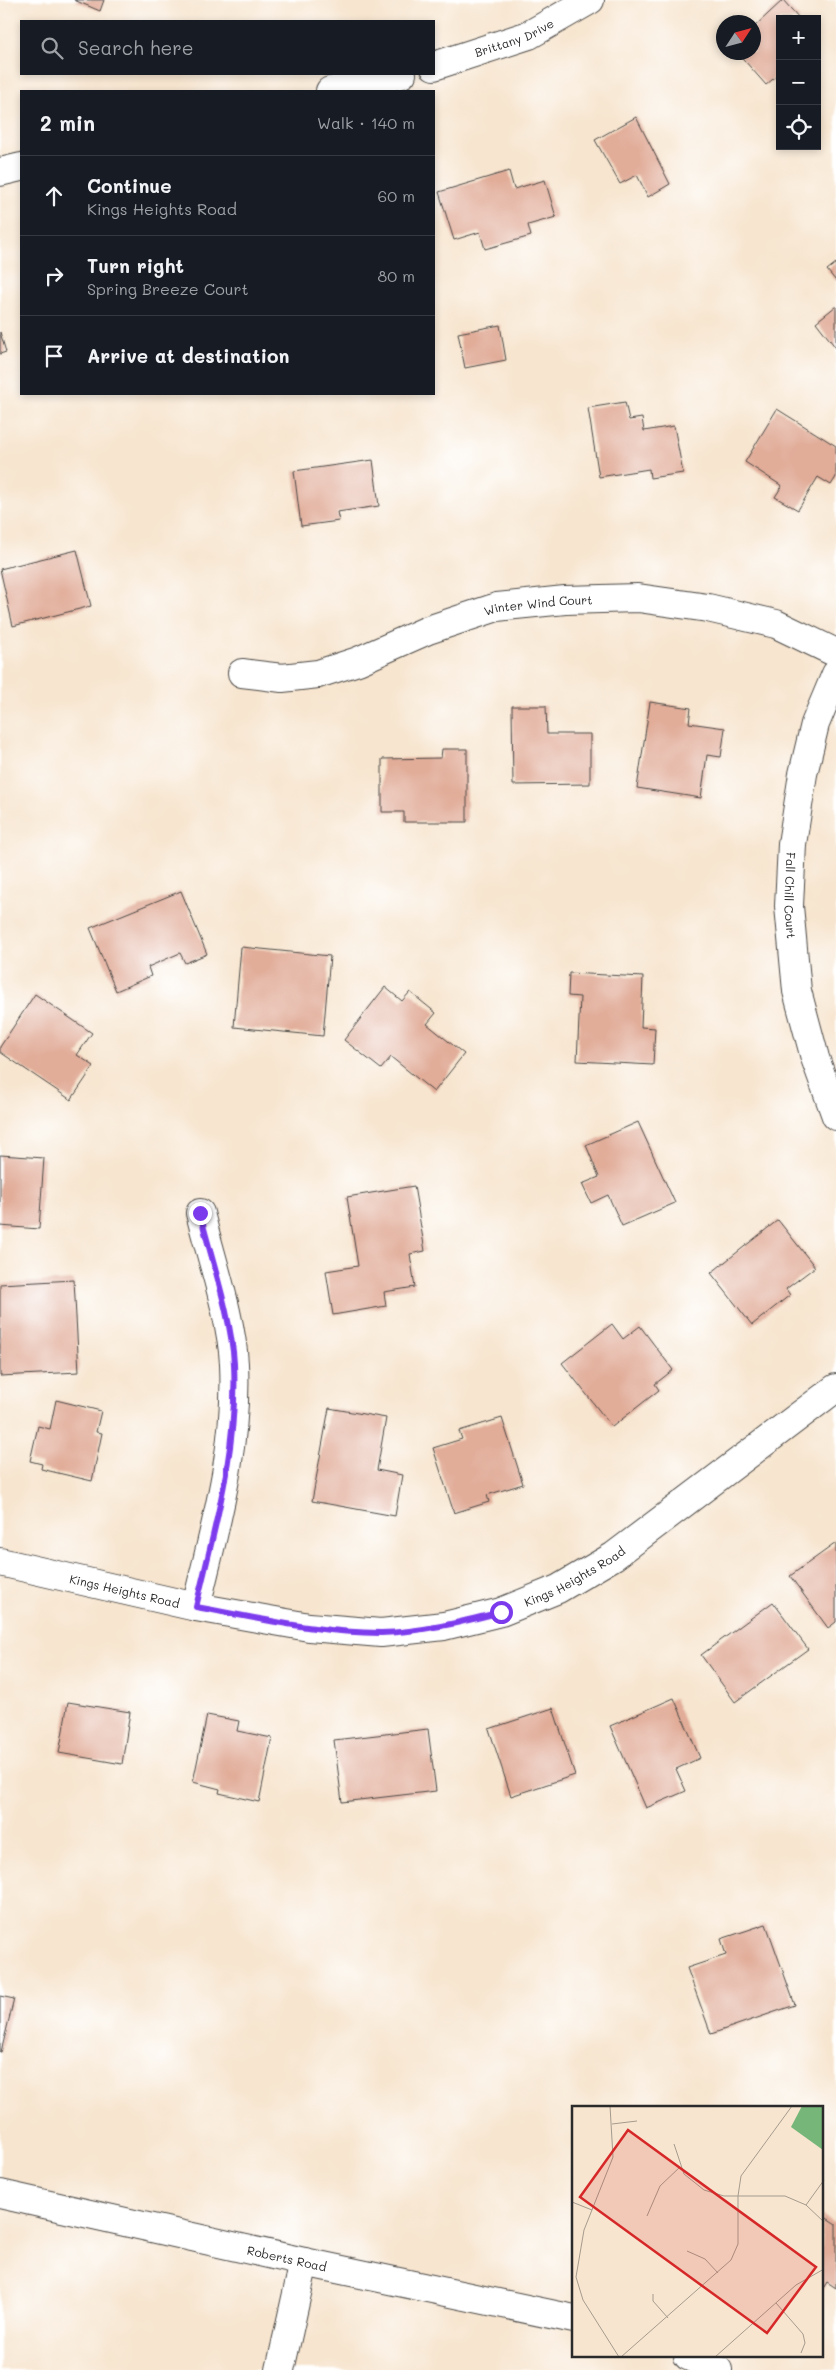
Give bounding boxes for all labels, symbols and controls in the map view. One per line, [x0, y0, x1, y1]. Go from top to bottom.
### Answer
street label: Brittany Drive [473, 15, 556, 60]
north arrow [716, 15, 761, 60]
map controls [776, 15, 821, 150]
button: + [776, 15, 821, 60]
search box [20, 20, 435, 75]
icon: search [38, 34, 66, 62]
text: Search here [78, 35, 194, 60]
button: − [776, 60, 821, 105]
button: locate [776, 105, 821, 150]
text: 2 min [40, 109, 95, 136]
text: Walk · 140 m [317, 112, 415, 133]
text: Continue [87, 173, 172, 198]
icon: ahead [40, 182, 68, 210]
text: 60 m [378, 185, 415, 206]
text: Kings Heights Road [87, 198, 237, 219]
text: Turn right [87, 253, 184, 278]
icon: right [40, 262, 68, 290]
text: 80 m [378, 265, 415, 286]
text: Spring Breeze Court [87, 278, 249, 299]
icon: arrive [40, 342, 68, 370]
text: Arrive at destination [87, 343, 290, 368]
street label: Winter Wind Court [482, 591, 593, 619]
street label: Fall Chill Court [781, 852, 800, 939]
route end [189, 1202, 212, 1225]
street label: Kings Heights Road [522, 1542, 628, 1610]
street label: Kings Heights Road [68, 1570, 182, 1611]
route start [490, 1601, 513, 1624]
inset map [572, 2106, 824, 2358]
street label: Roberts Road [246, 2242, 328, 2275]

